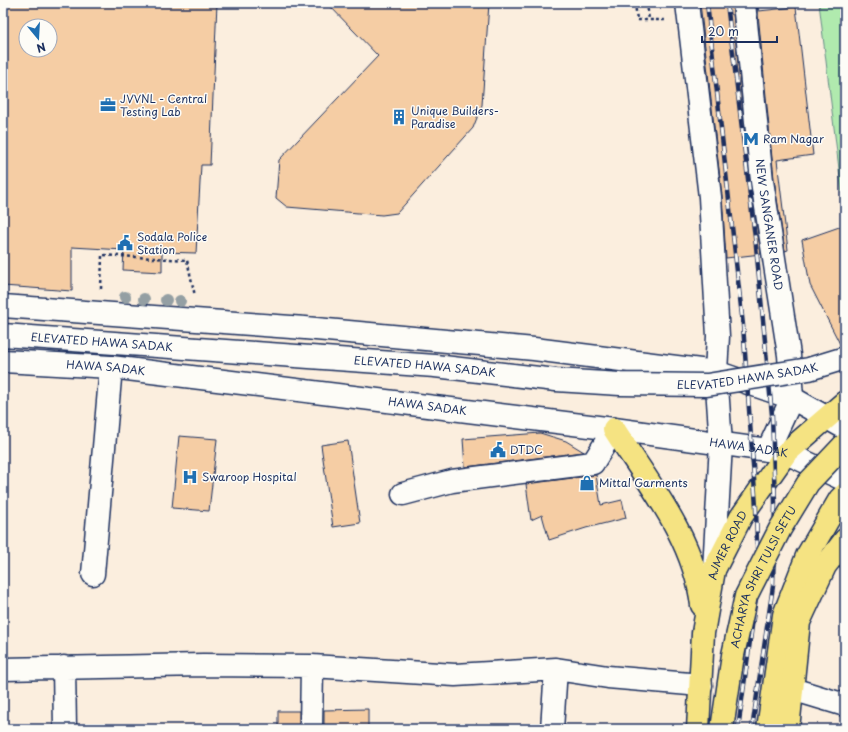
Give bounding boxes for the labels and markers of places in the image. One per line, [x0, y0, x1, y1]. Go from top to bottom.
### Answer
place label: JVVNL - Central Testing Lab [120, 90, 207, 120]
office icon: JVVNL - Central Testing Lab [99, 96, 117, 114]
place label: Unique Builders- Paradise [411, 102, 499, 132]
building icon: Unique Builders- Paradise [390, 108, 408, 126]
metro station icon: Ram Nagar [742, 130, 760, 148]
place label: Ram Nagar [763, 130, 824, 147]
place label: Sodala Police Station [137, 228, 207, 258]
public building icon: Sodala Police Station [116, 234, 134, 252]
public building icon: DTDC [489, 441, 507, 459]
place label: DTDC [510, 441, 543, 458]
hospital icon: Swaroop Hospital [181, 468, 199, 486]
place label: Swaroop Hospital [202, 468, 297, 485]
shop icon: Mittal Garments [578, 474, 596, 492]
place label: Mittal Garments [599, 474, 688, 491]

